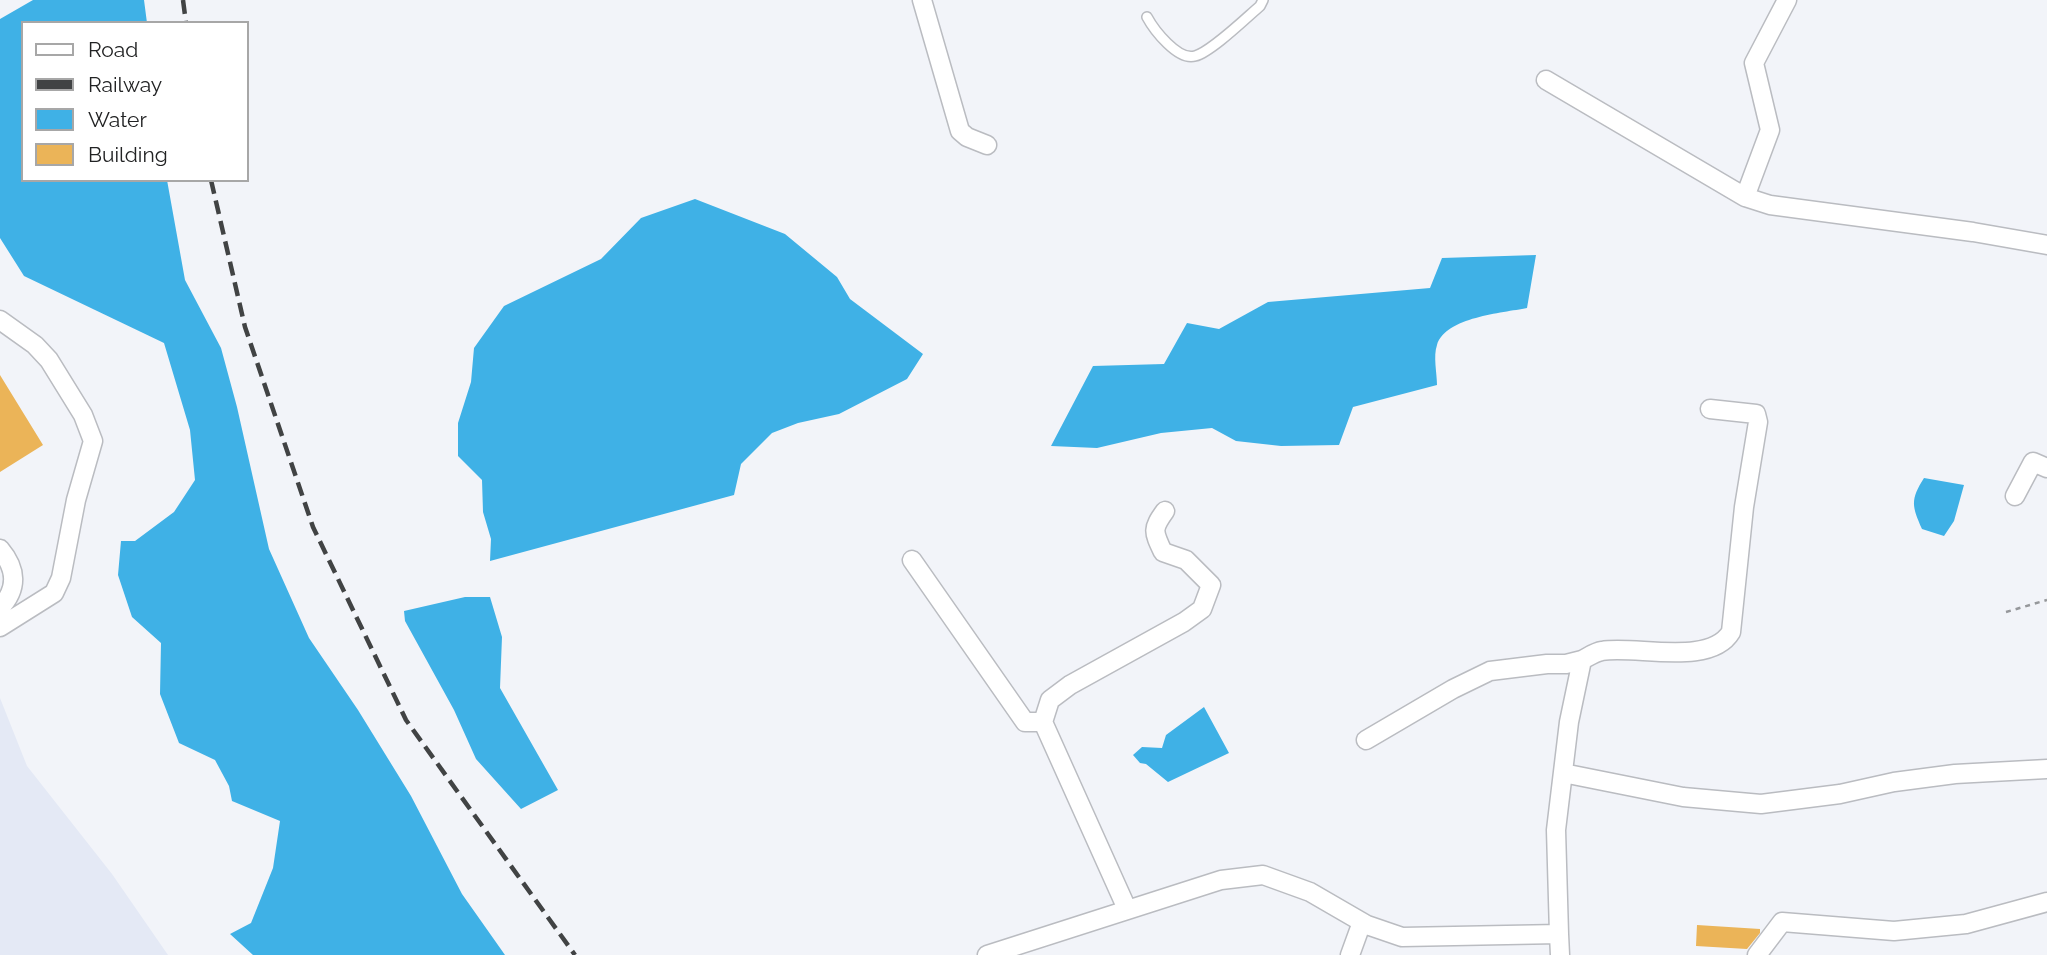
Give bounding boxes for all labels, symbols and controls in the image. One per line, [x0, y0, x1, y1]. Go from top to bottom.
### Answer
legend [21, 21, 248, 182]
text: Road [88, 37, 138, 62]
text: Railway [88, 72, 162, 97]
text: Water [88, 107, 147, 132]
text: Building [88, 142, 168, 167]

